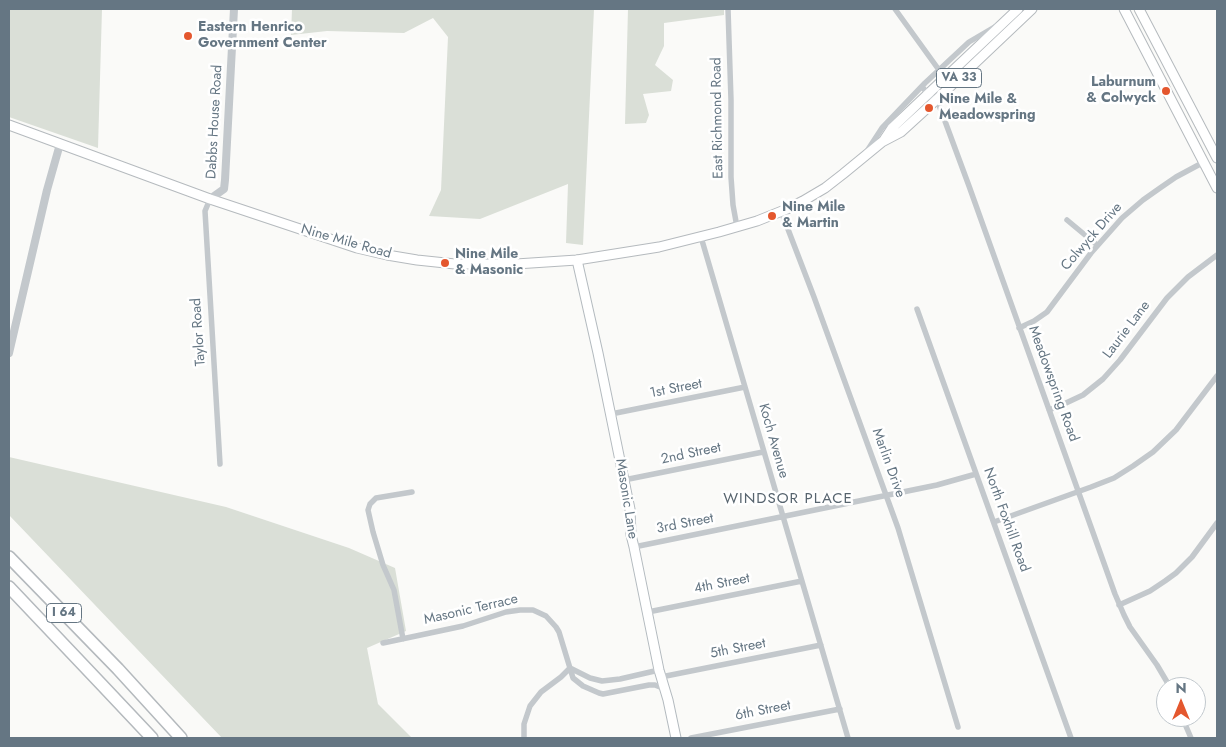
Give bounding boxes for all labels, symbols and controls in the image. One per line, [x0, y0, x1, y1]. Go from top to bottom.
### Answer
place label: Eastern Henrico Government Center [198, 20, 327, 52]
marker: Eastern Henrico Government Center [182, 30, 194, 42]
street label: East Richmond Road [709, 57, 727, 179]
street label: Dabbs House Road [204, 64, 226, 180]
road number: VA 33 [936, 68, 982, 88]
place label: Laburnum & Colwyck [1086, 75, 1156, 108]
marker: Laburnum & Colwyck [1160, 85, 1172, 97]
place label: Nine Mile & Meadowspring [939, 92, 1036, 124]
marker: Nine Mile & Meadowspring [923, 102, 935, 114]
place label: Nine Mile & Martin [782, 200, 845, 232]
street label: Colwyck Drive [1058, 200, 1126, 274]
marker: Nine Mile & Martin [766, 210, 778, 222]
street label: Nine Mile Road [299, 221, 393, 263]
place label: Nine Mile & Masonic [455, 247, 523, 280]
marker: Nine Mile & Masonic [439, 257, 451, 269]
street label: Taylor Road [188, 297, 210, 367]
street label: Laurie Lane [1100, 298, 1154, 362]
street label: Meadowspring Road [1024, 324, 1082, 444]
street label: 1st Street [648, 376, 704, 402]
street label: Koch Avenue [754, 402, 792, 480]
street label: Marlin Drive [868, 426, 908, 500]
street label: 2nd Street [659, 439, 723, 469]
street label: Masonic Lane [611, 458, 641, 540]
street label: North Foxhill Road [979, 465, 1033, 575]
district label: WINDSOR PLACE [722, 490, 854, 508]
street label: 3rd Street [655, 510, 715, 538]
street label: 4th Street [693, 570, 751, 598]
street label: Masonic Terrace [422, 591, 520, 629]
road number: I 64 [46, 604, 82, 622]
street label: 5th Street [709, 635, 767, 663]
north arrow [1156, 677, 1206, 727]
text: N [1175, 678, 1187, 698]
street label: 6th Street [734, 697, 792, 725]

